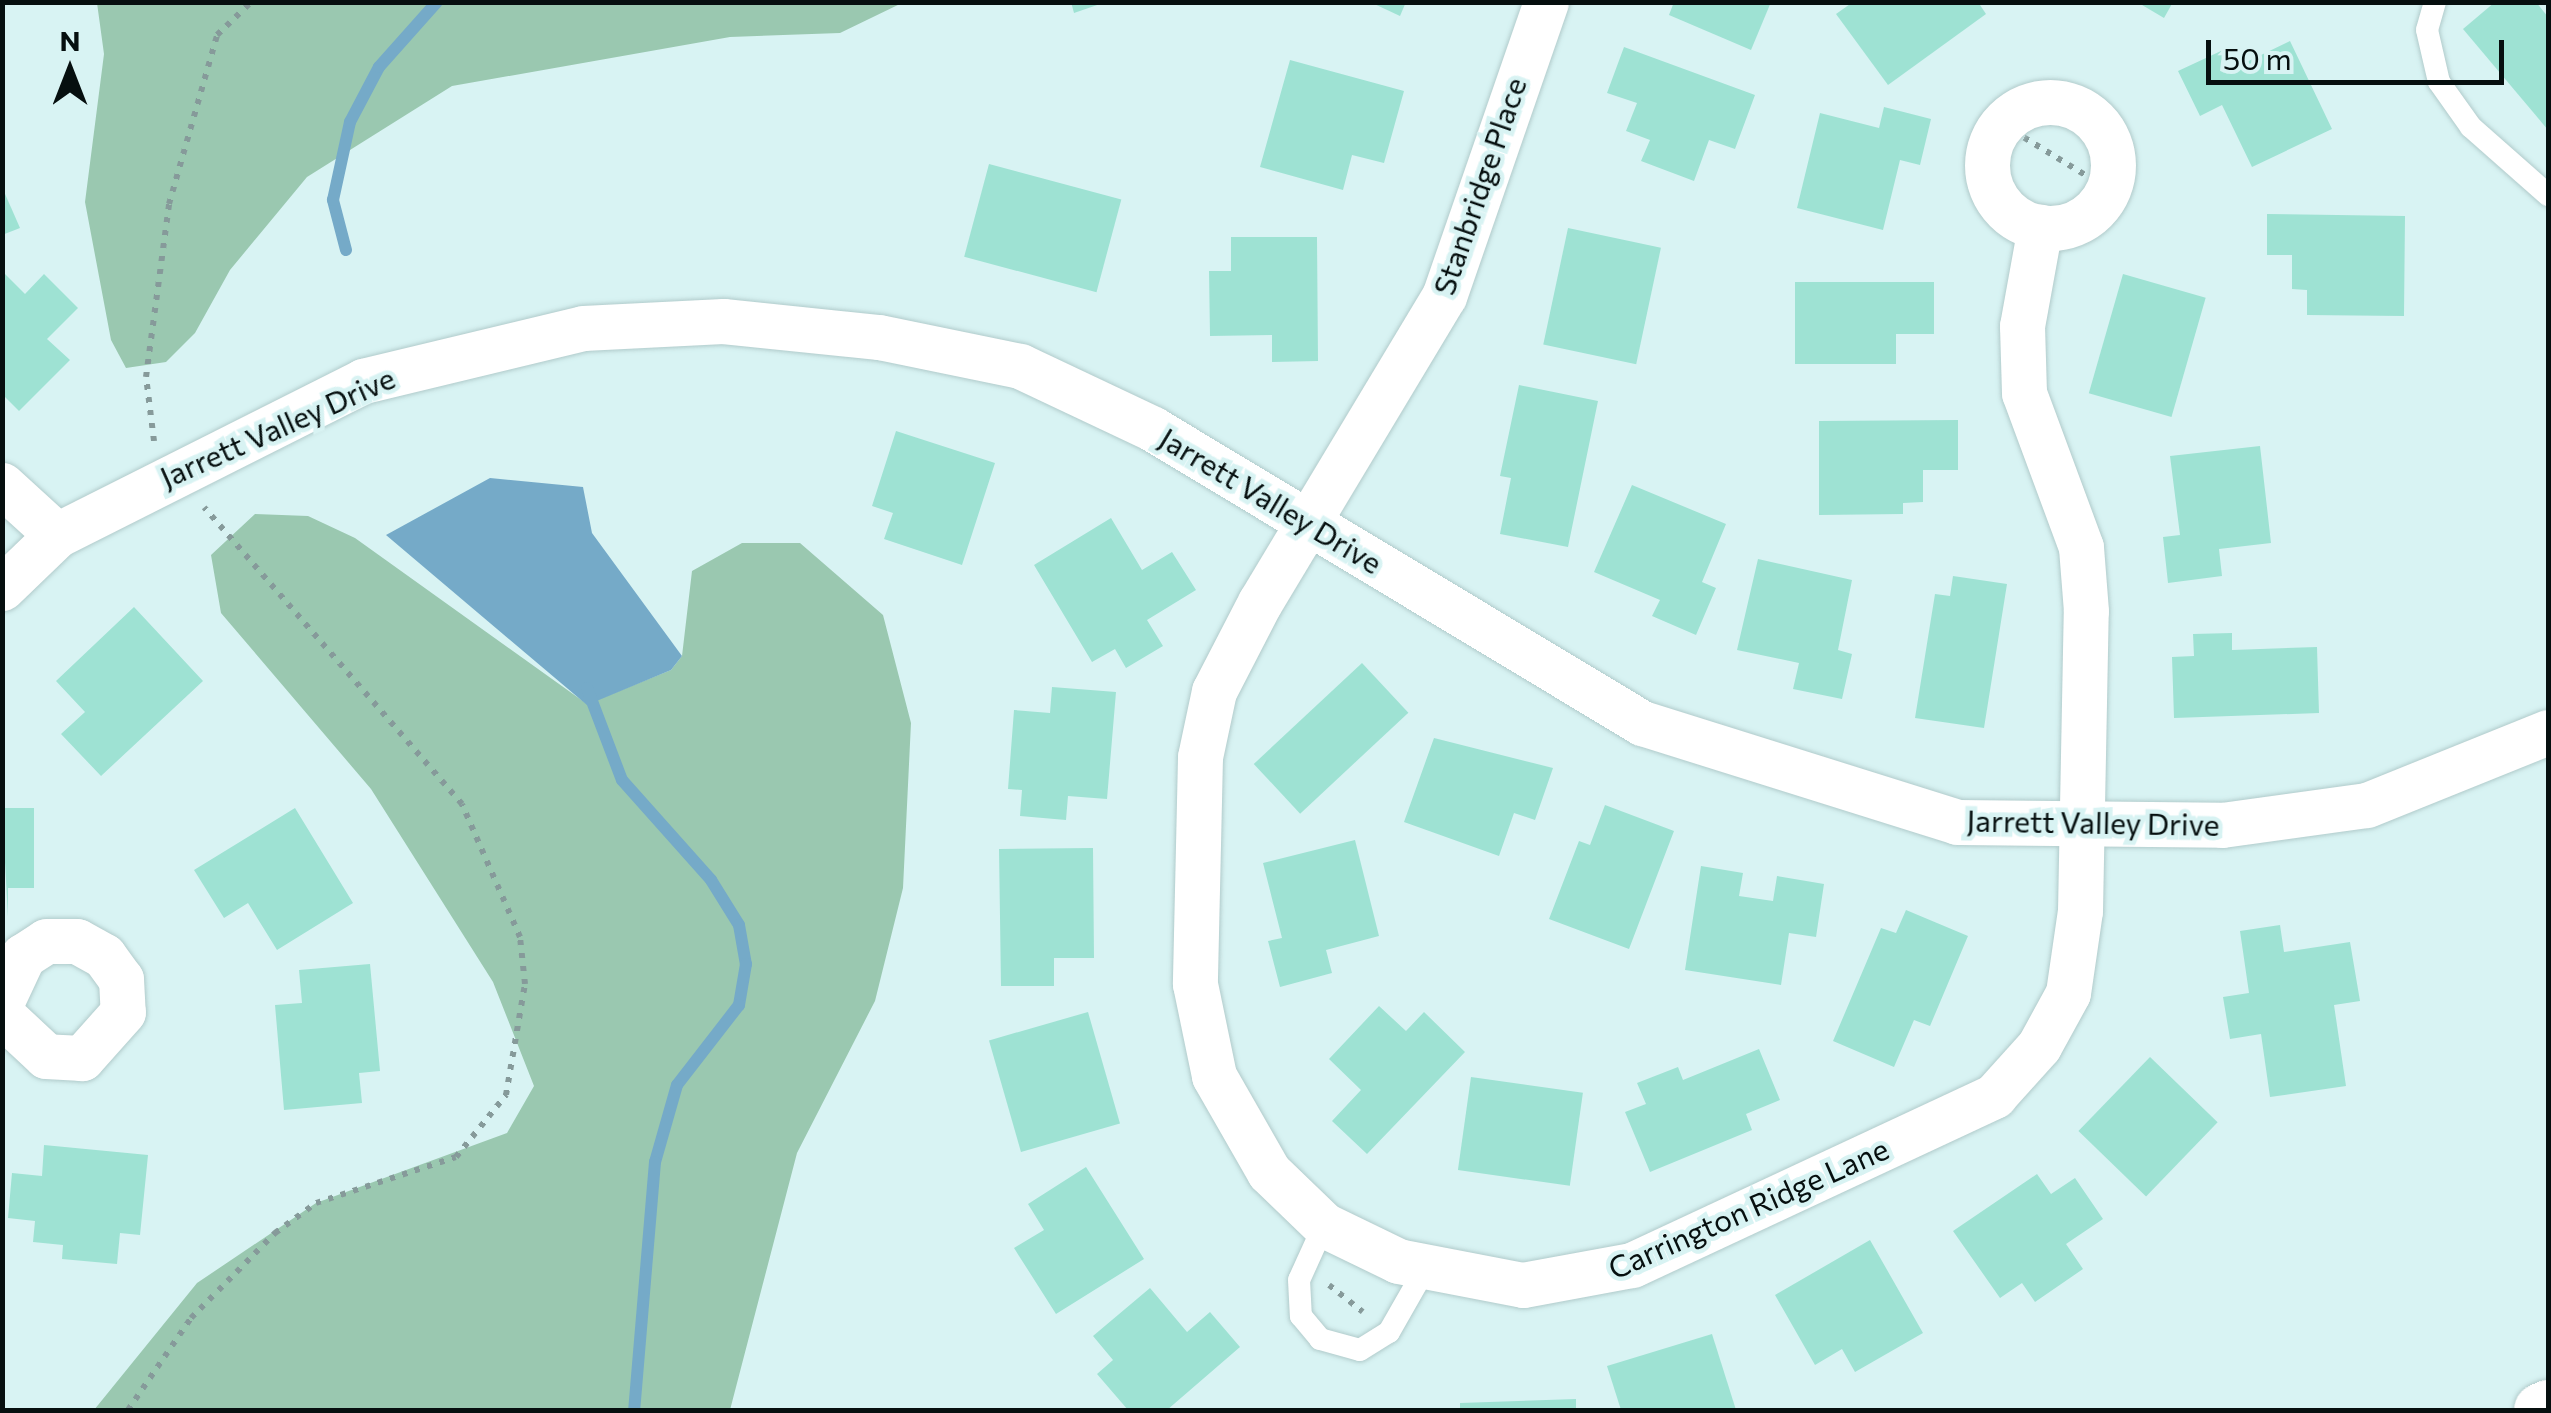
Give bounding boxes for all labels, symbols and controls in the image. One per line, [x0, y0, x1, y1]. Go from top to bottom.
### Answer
north arrow [20, 20, 120, 120]
scale bar [2211, 20, 2508, 82]
text: N [60, 23, 81, 57]
text: 50 m [2223, 39, 2292, 76]
street label: Stanbridge Place [1425, 73, 1533, 299]
street label: Jarrett Valley Drive [154, 359, 400, 495]
street label: Jarrett Valley Drive [1153, 419, 1389, 581]
street label: Jarrett Valley Drive [1966, 802, 2220, 842]
street label: Carrington Ridge Lane [1602, 1130, 1894, 1286]

